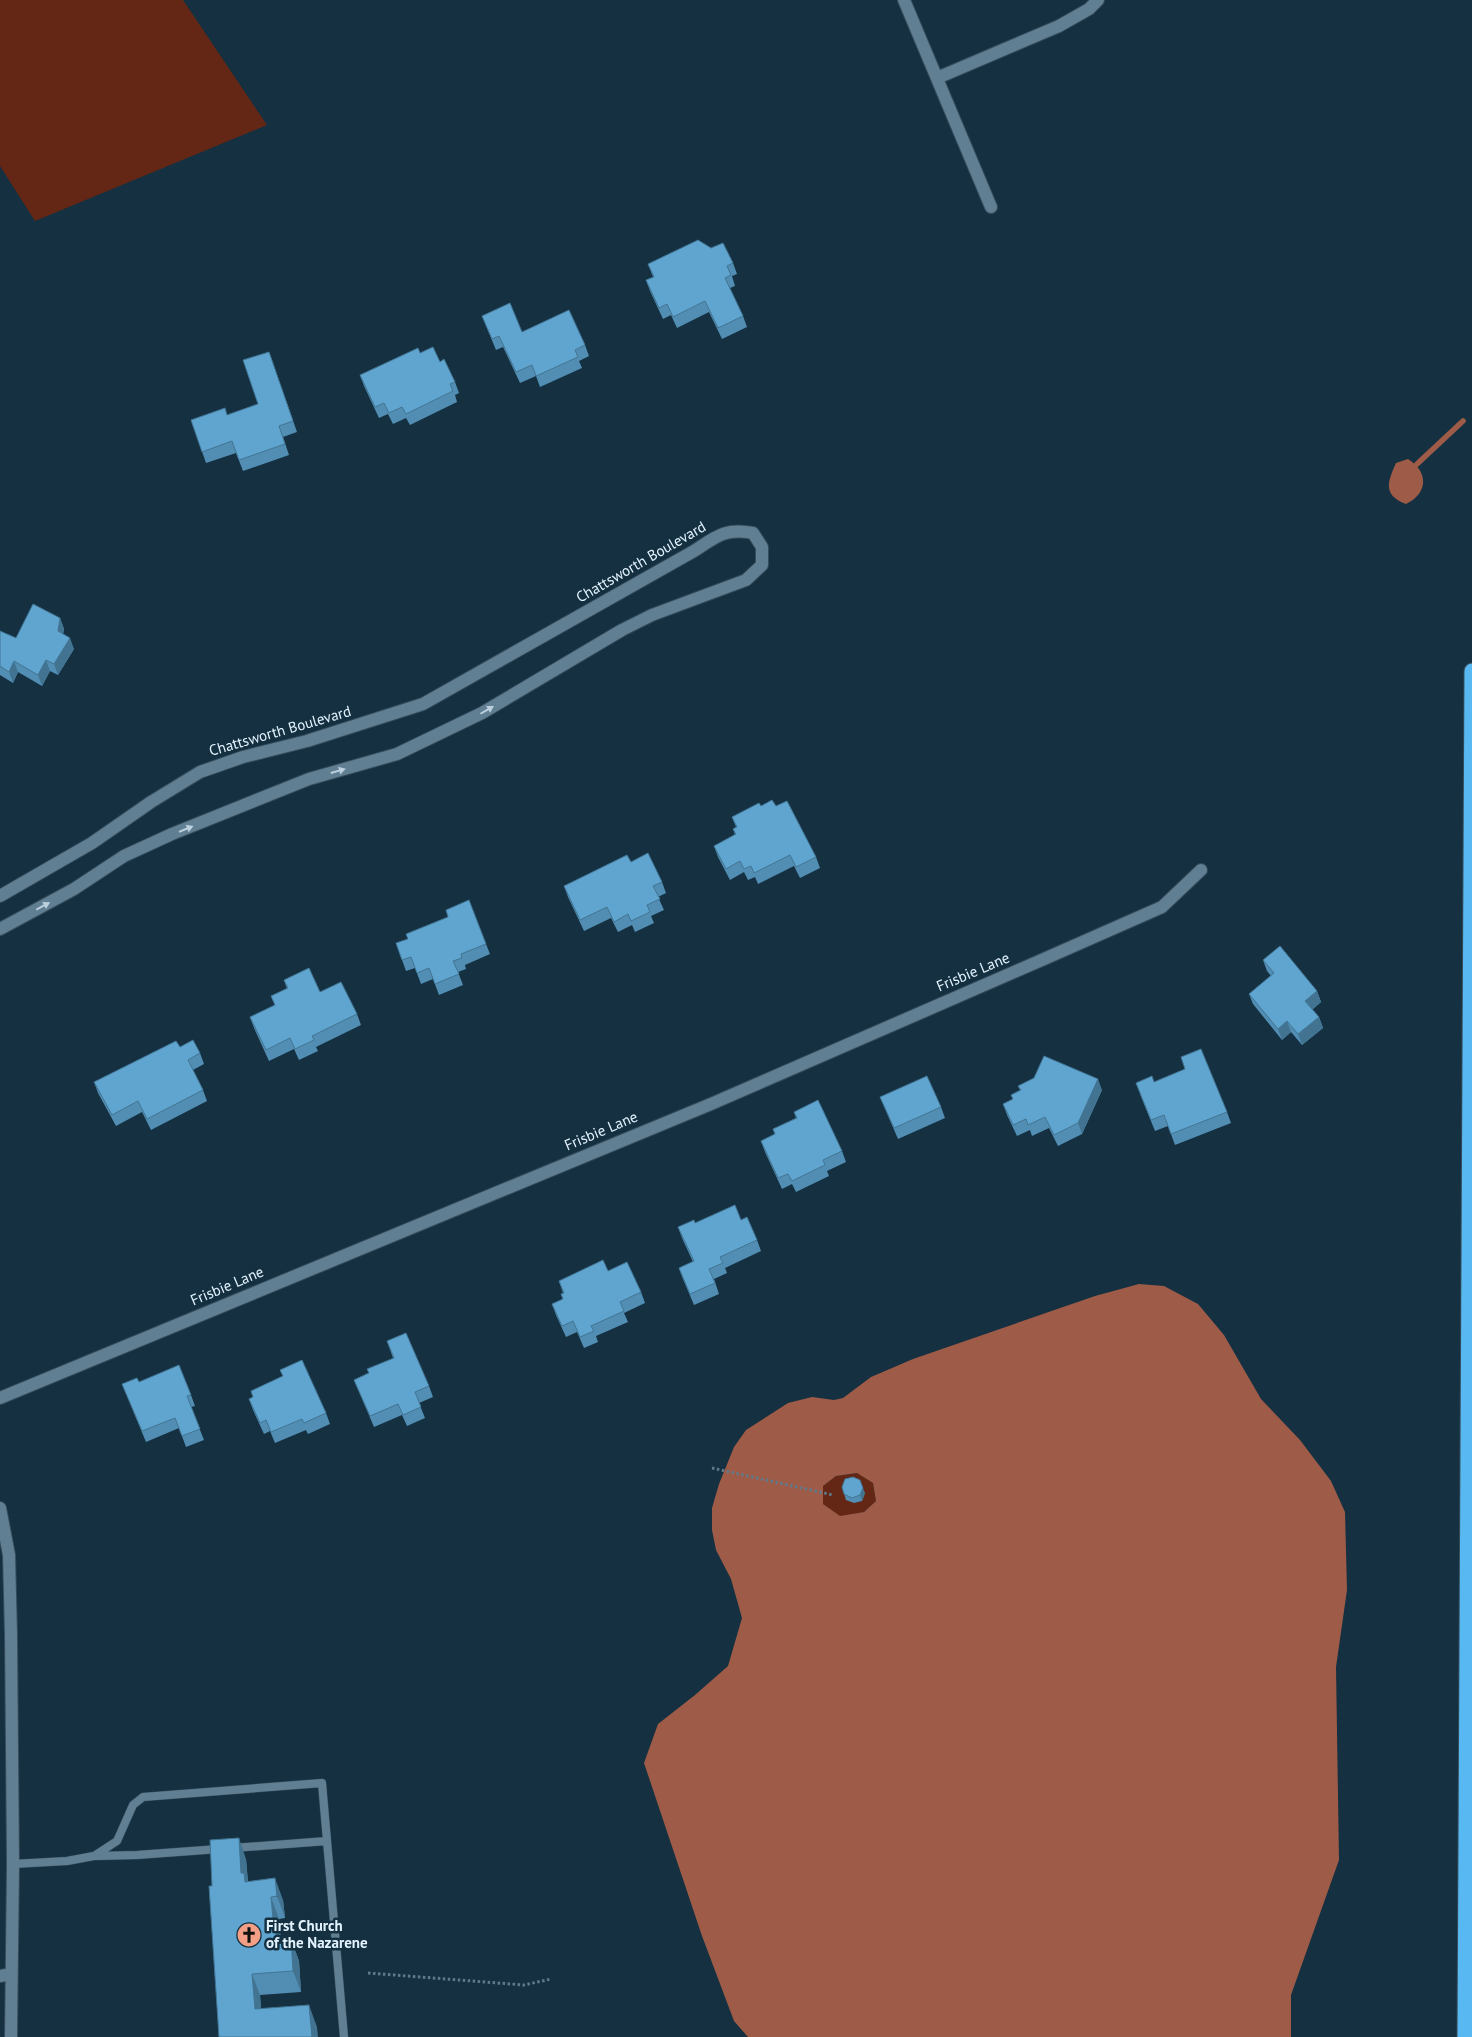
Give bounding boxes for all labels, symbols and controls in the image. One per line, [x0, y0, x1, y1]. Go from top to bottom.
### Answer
street label: Chattsworth Boulevard [572, 517, 709, 607]
street label: Chattsworth Boulevard [207, 701, 353, 760]
one-way arrow [480, 706, 495, 714]
one-way arrow [330, 767, 345, 775]
one-way arrow [179, 825, 194, 833]
one-way arrow [36, 901, 50, 910]
street label: Frisbie Lane [933, 948, 1012, 995]
street label: Frisbie Lane [561, 1107, 640, 1154]
street label: Frisbie Lane [187, 1262, 266, 1309]
place label: First Church of the Nazarene [266, 1916, 368, 1952]
church icon: First Church of the Nazarene [236, 1922, 262, 1948]

